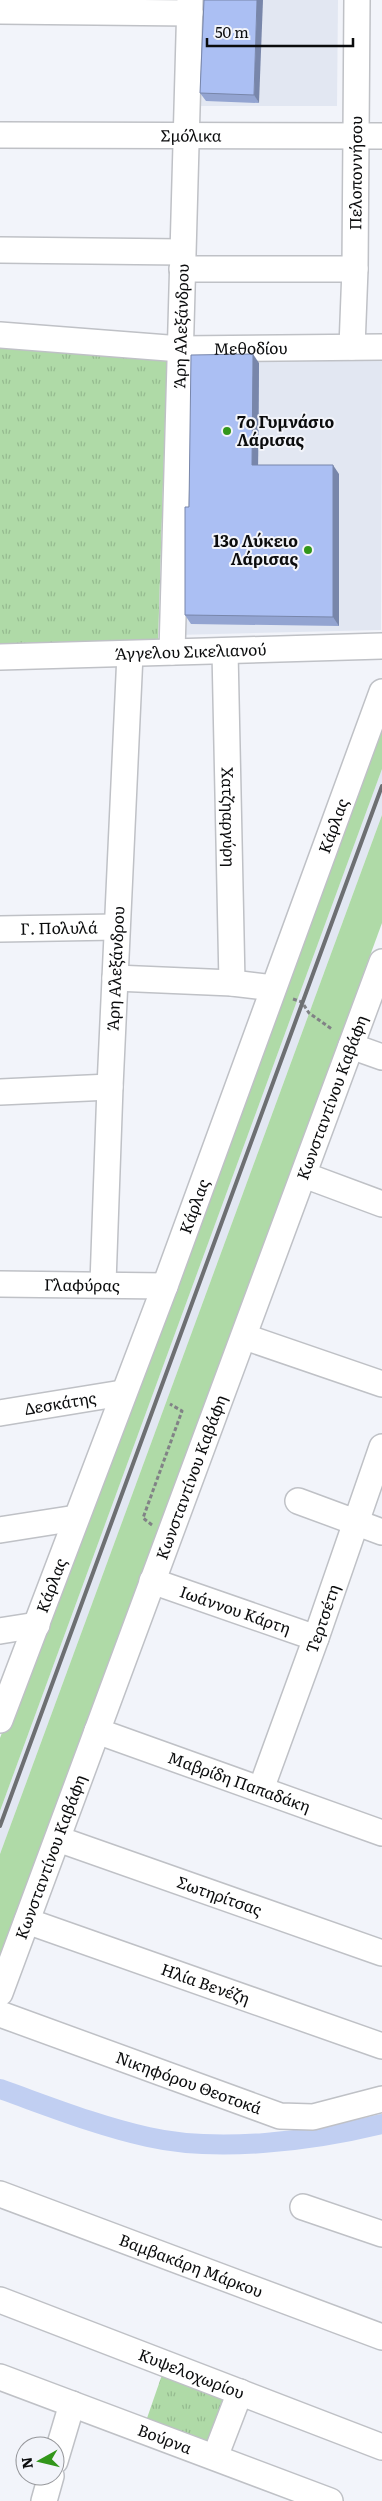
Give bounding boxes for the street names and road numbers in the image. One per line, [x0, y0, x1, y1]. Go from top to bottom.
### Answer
street label: Πελοποννήσου [342, 116, 367, 230]
street label: Σμόλικα [160, 122, 222, 147]
street label: Άρη Αλεξάνδρου [166, 264, 194, 389]
street label: Μεθοδίου [213, 335, 288, 360]
street label: Άγγελου Σικελιανού [115, 636, 267, 665]
street label: Χατζηαργύρη [216, 767, 243, 867]
street label: Κάρλας [311, 795, 353, 857]
street label: Άρη Αλεξάνδρου [100, 905, 129, 1031]
street label: Γ. Πολυλά [20, 914, 98, 940]
street label: Κωνσταντίνου Καβάφη [289, 1011, 372, 1183]
street label: Κάρλας [172, 1175, 214, 1237]
street label: Γλαφύρας [44, 1272, 120, 1296]
street label: Δεσκάτης [22, 1384, 98, 1420]
street label: Κωνσταντίνου Καβάφη [149, 1391, 232, 1563]
street label: Κάρλας [29, 1554, 72, 1616]
street label: Ιωάννου Κάρτη [177, 1579, 294, 1639]
street label: Τερτσέτη [298, 1581, 345, 1656]
street label: Μαβρίδη Παπαδάκη [165, 1744, 314, 1817]
street label: Κωνσταντίνου Καβάφη [8, 1771, 91, 1942]
street label: Σωτηρίτσας [174, 1869, 266, 1921]
street label: Ηλία Βενέζη [158, 1956, 253, 2010]
street label: Νικηφόρου Θεοτοκά [113, 2044, 266, 2119]
street label: Βαμβακάρη Μάρκου [116, 2227, 267, 2302]
street label: Κυψελοχωρίου [135, 2341, 248, 2404]
street label: Βούρνα [135, 2417, 196, 2459]

